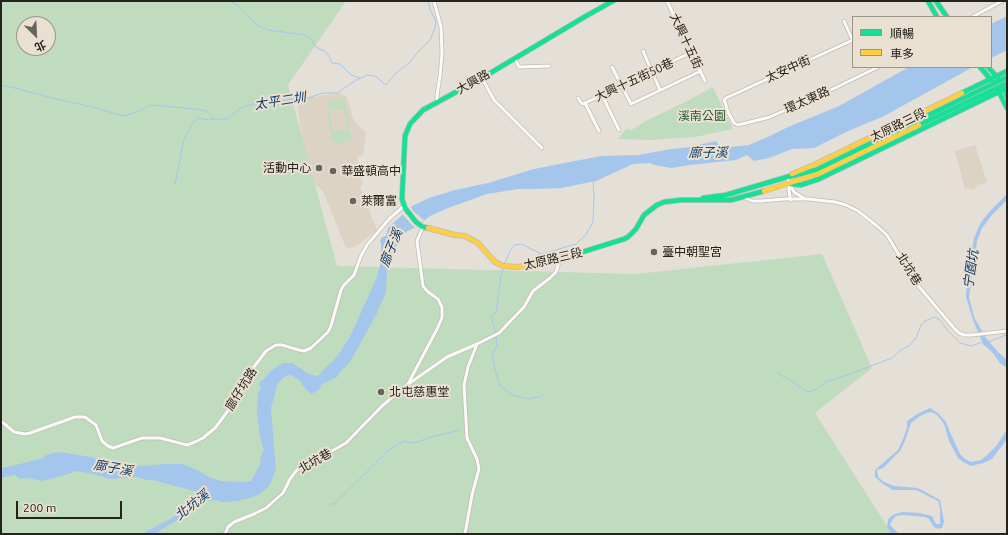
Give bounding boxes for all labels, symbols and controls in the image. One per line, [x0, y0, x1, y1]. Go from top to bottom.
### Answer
street label: 大興十五街 [667, 11, 705, 71]
north arrow [16, 16, 56, 56]
legend [852, 16, 992, 68]
text: 順暢 [890, 27, 914, 40]
text: 北 [33, 38, 48, 54]
text: 車多 [890, 47, 914, 60]
street label: 太安中街 [763, 53, 813, 85]
street label: 大興十五街50巷 [592, 55, 676, 105]
street label: 大興路 [454, 67, 492, 97]
street label: 環太東路 [782, 84, 832, 116]
water label: 太平二圳 [253, 89, 307, 113]
street label: 太原路三段 [868, 105, 928, 145]
park label: 溪南公園 [678, 109, 726, 123]
water label: 廍子溪 [689, 145, 727, 161]
place label: 活動中心 [263, 161, 311, 175]
marker: 活動中心 [314, 163, 324, 173]
place label: 華盛頓高中 [341, 164, 401, 178]
marker: 華盛頓高中 [328, 166, 338, 176]
place label: 萊爾富 [361, 194, 397, 208]
marker: 萊爾富 [348, 196, 358, 206]
water label: 廍子溪 [376, 227, 406, 269]
street label: 太原路三段 [522, 245, 584, 273]
place label: 臺中朝聖宮 [662, 245, 722, 259]
marker: 臺中朝聖宮 [649, 247, 659, 257]
water label: 宁園坑 [961, 249, 981, 289]
street label: 北坑巷 [893, 250, 925, 288]
street label: 廍仔坑路 [222, 365, 260, 413]
place label: 北屯慈惠堂 [389, 385, 449, 399]
marker: 北屯慈惠堂 [376, 387, 386, 397]
street label: 北坑巷 [296, 446, 334, 476]
water label: 廍子溪 [92, 457, 134, 479]
water label: 北坑溪 [172, 487, 212, 523]
scale bar [18, 493, 124, 519]
text: 200 m [23, 501, 56, 514]

